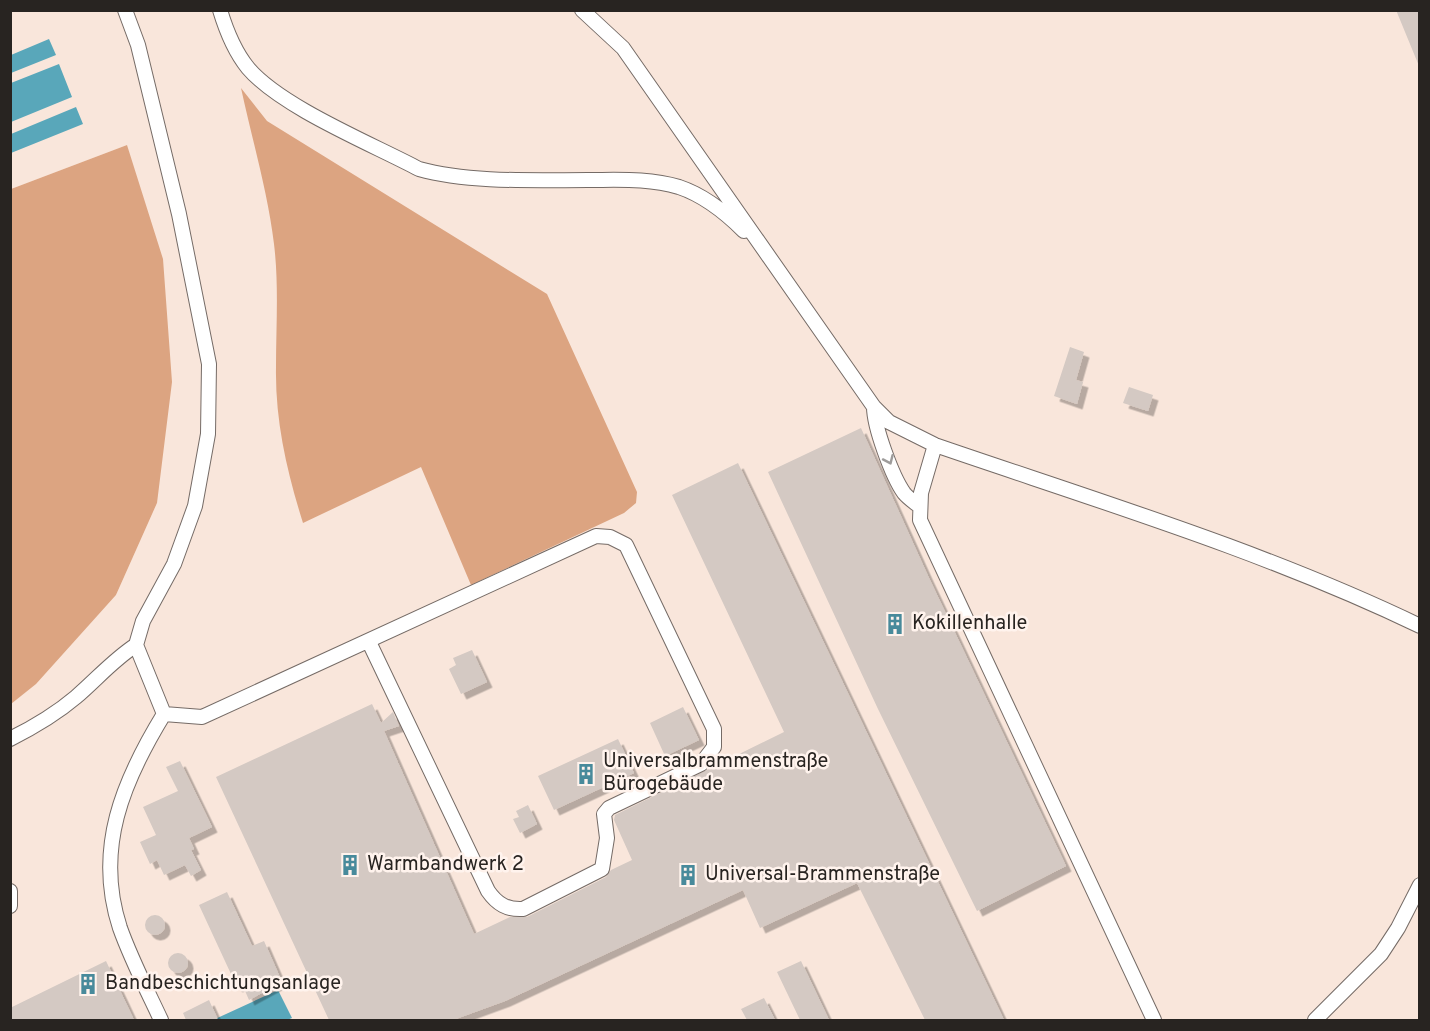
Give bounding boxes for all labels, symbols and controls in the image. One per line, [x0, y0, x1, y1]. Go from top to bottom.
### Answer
one-way arrow [882, 453, 894, 464]
place label: Kokillenhalle [912, 611, 1027, 637]
building icon: Kokillenhalle [883, 612, 907, 636]
place label: Universalbrammenstraße Bürogebäude [603, 749, 828, 798]
building icon: Universalbrammenstraße Bürogebäude [574, 762, 598, 786]
place label: Warmbandwerk 2 [367, 852, 524, 878]
building icon: Warmbandwerk 2 [338, 853, 362, 877]
place label: Universal-Brammenstraße [705, 862, 940, 888]
building icon: Universal-Brammenstraße [676, 863, 700, 887]
place label: Bandbeschichtungsanlage [105, 971, 341, 997]
building icon: Bandbeschichtungsanlage [76, 972, 100, 996]

